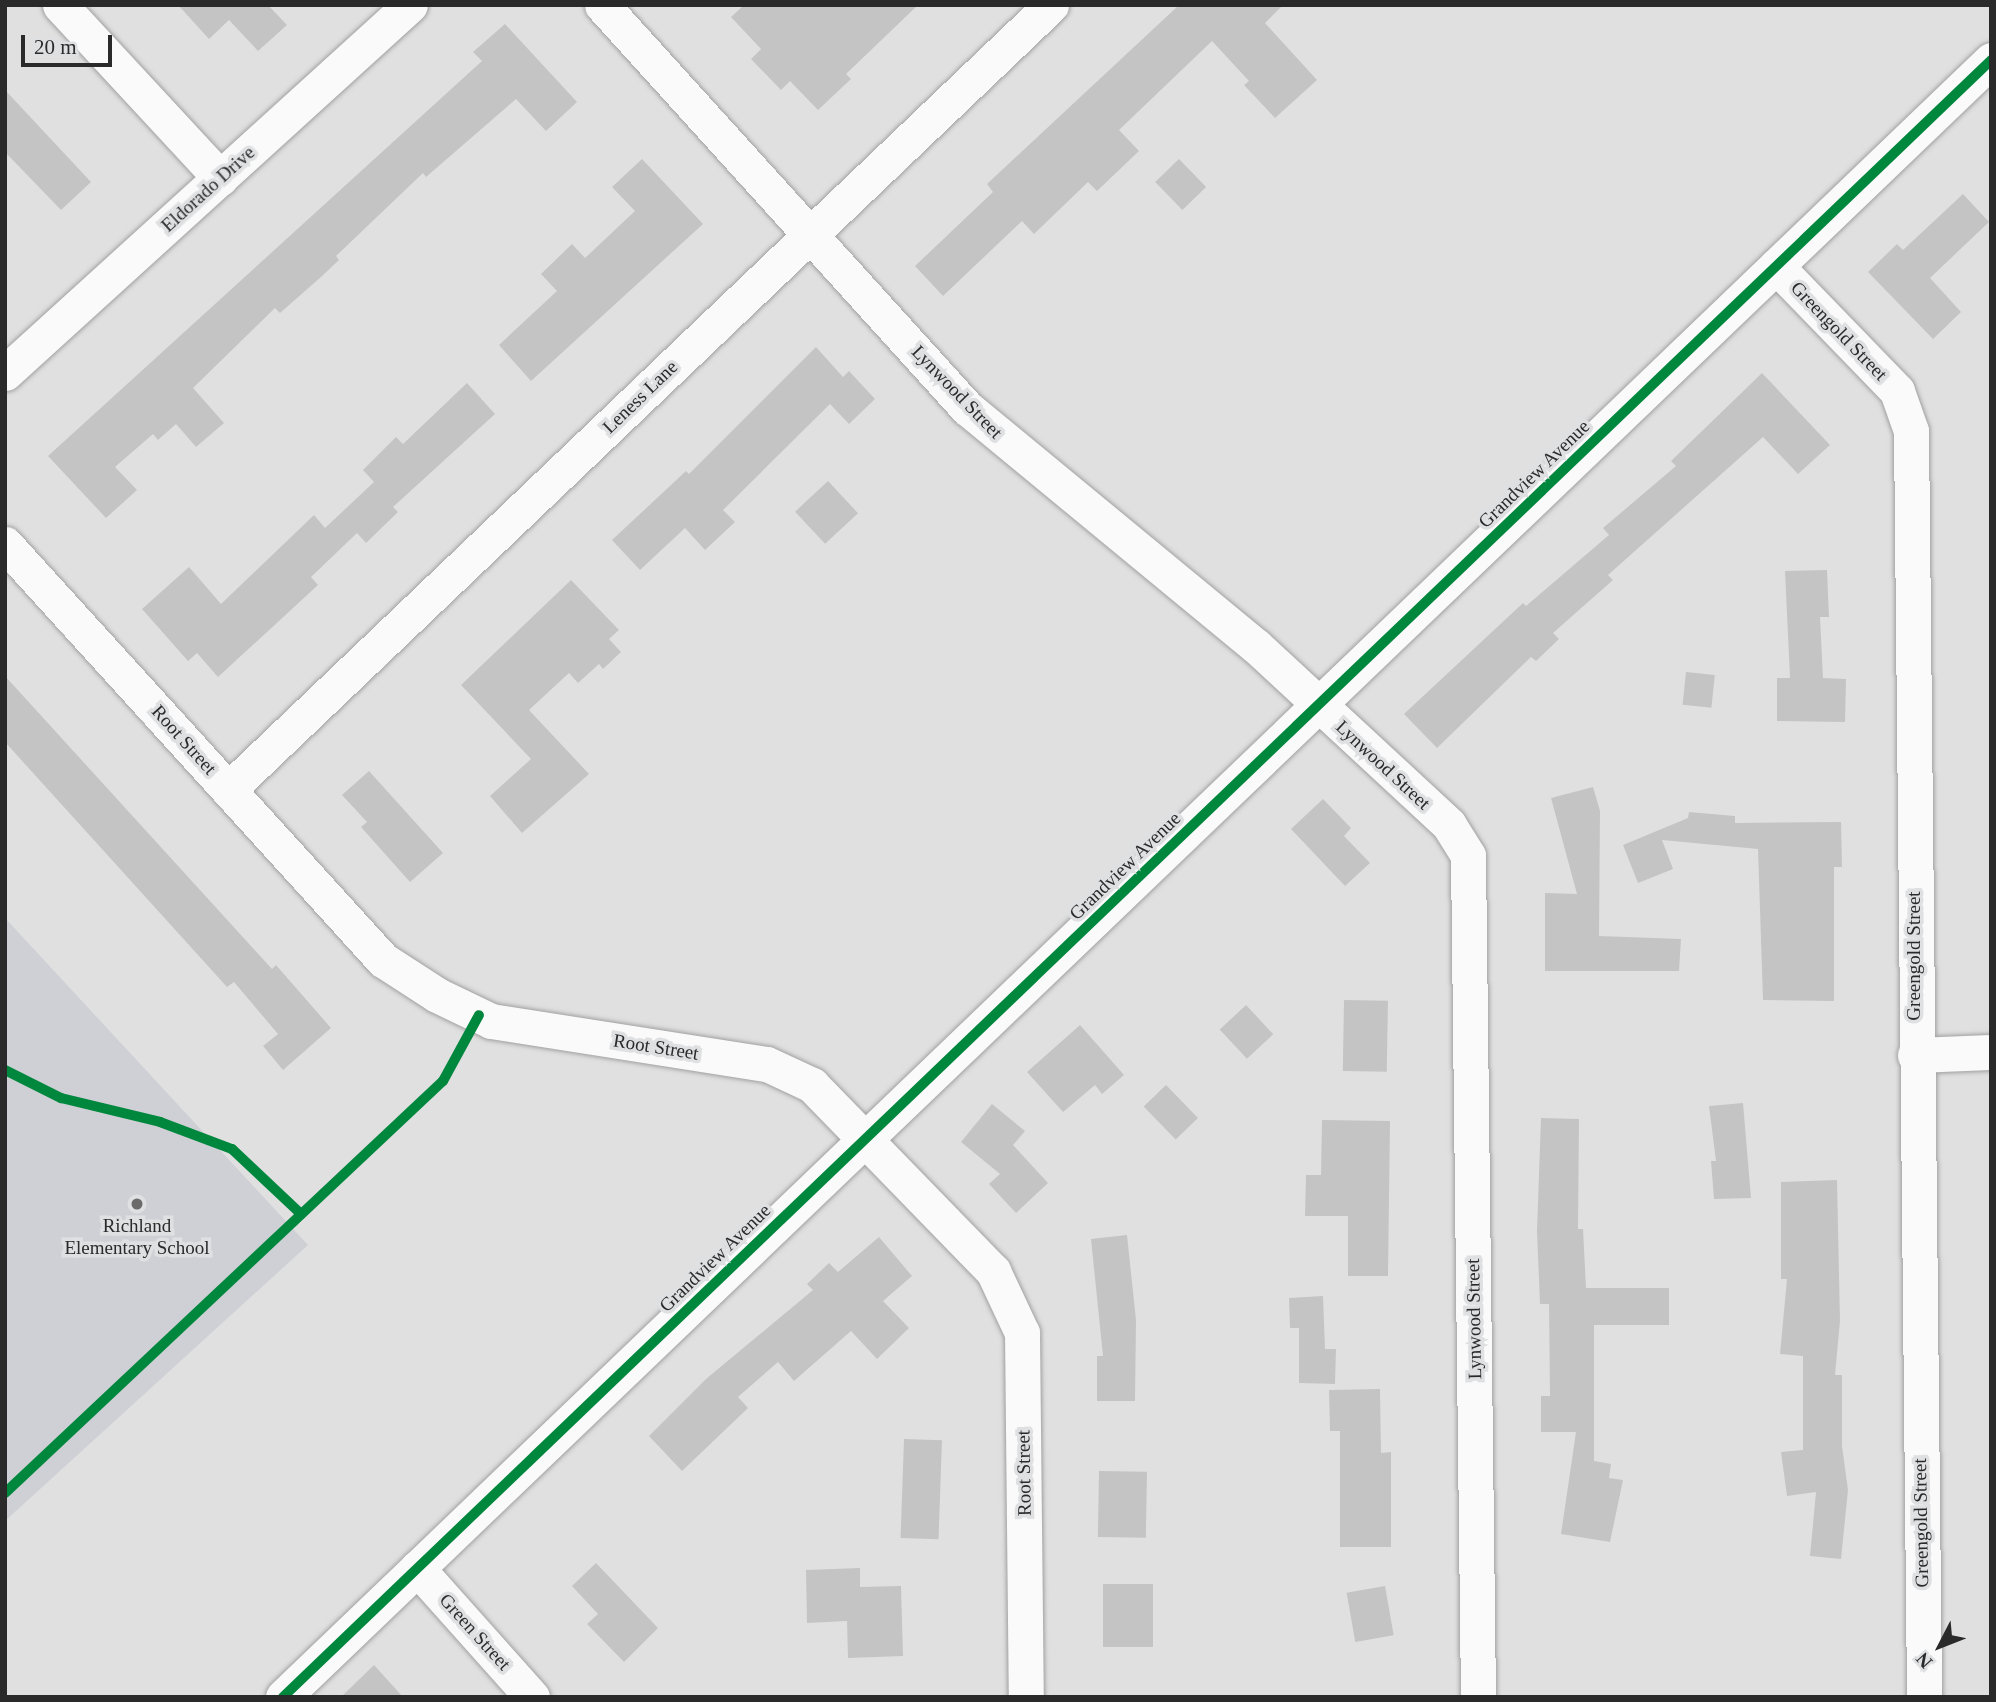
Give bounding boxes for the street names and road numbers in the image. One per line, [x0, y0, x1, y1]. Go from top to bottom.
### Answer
street label: Eldorado Drive [157, 141, 259, 237]
street label: Greengold Street [1786, 277, 1892, 385]
street label: Lynwood Street [907, 341, 1007, 443]
street label: Leness Lane [598, 356, 682, 438]
street label: Grandview Avenue [1473, 415, 1595, 533]
street label: Root Street [147, 700, 221, 780]
street label: Lynwood Street [1331, 715, 1435, 815]
street label: Grandview Avenue [1064, 807, 1186, 925]
street label: Greengold Street [1903, 891, 1925, 1021]
street label: Root Street [612, 1029, 700, 1065]
street label: Grandview Avenue [654, 1199, 776, 1317]
street label: Lynwood Street [1462, 1258, 1486, 1380]
street label: Root Street [1012, 1430, 1036, 1516]
street label: Greengold Street [1908, 1458, 1934, 1588]
street label: Green Street [435, 1589, 515, 1675]

